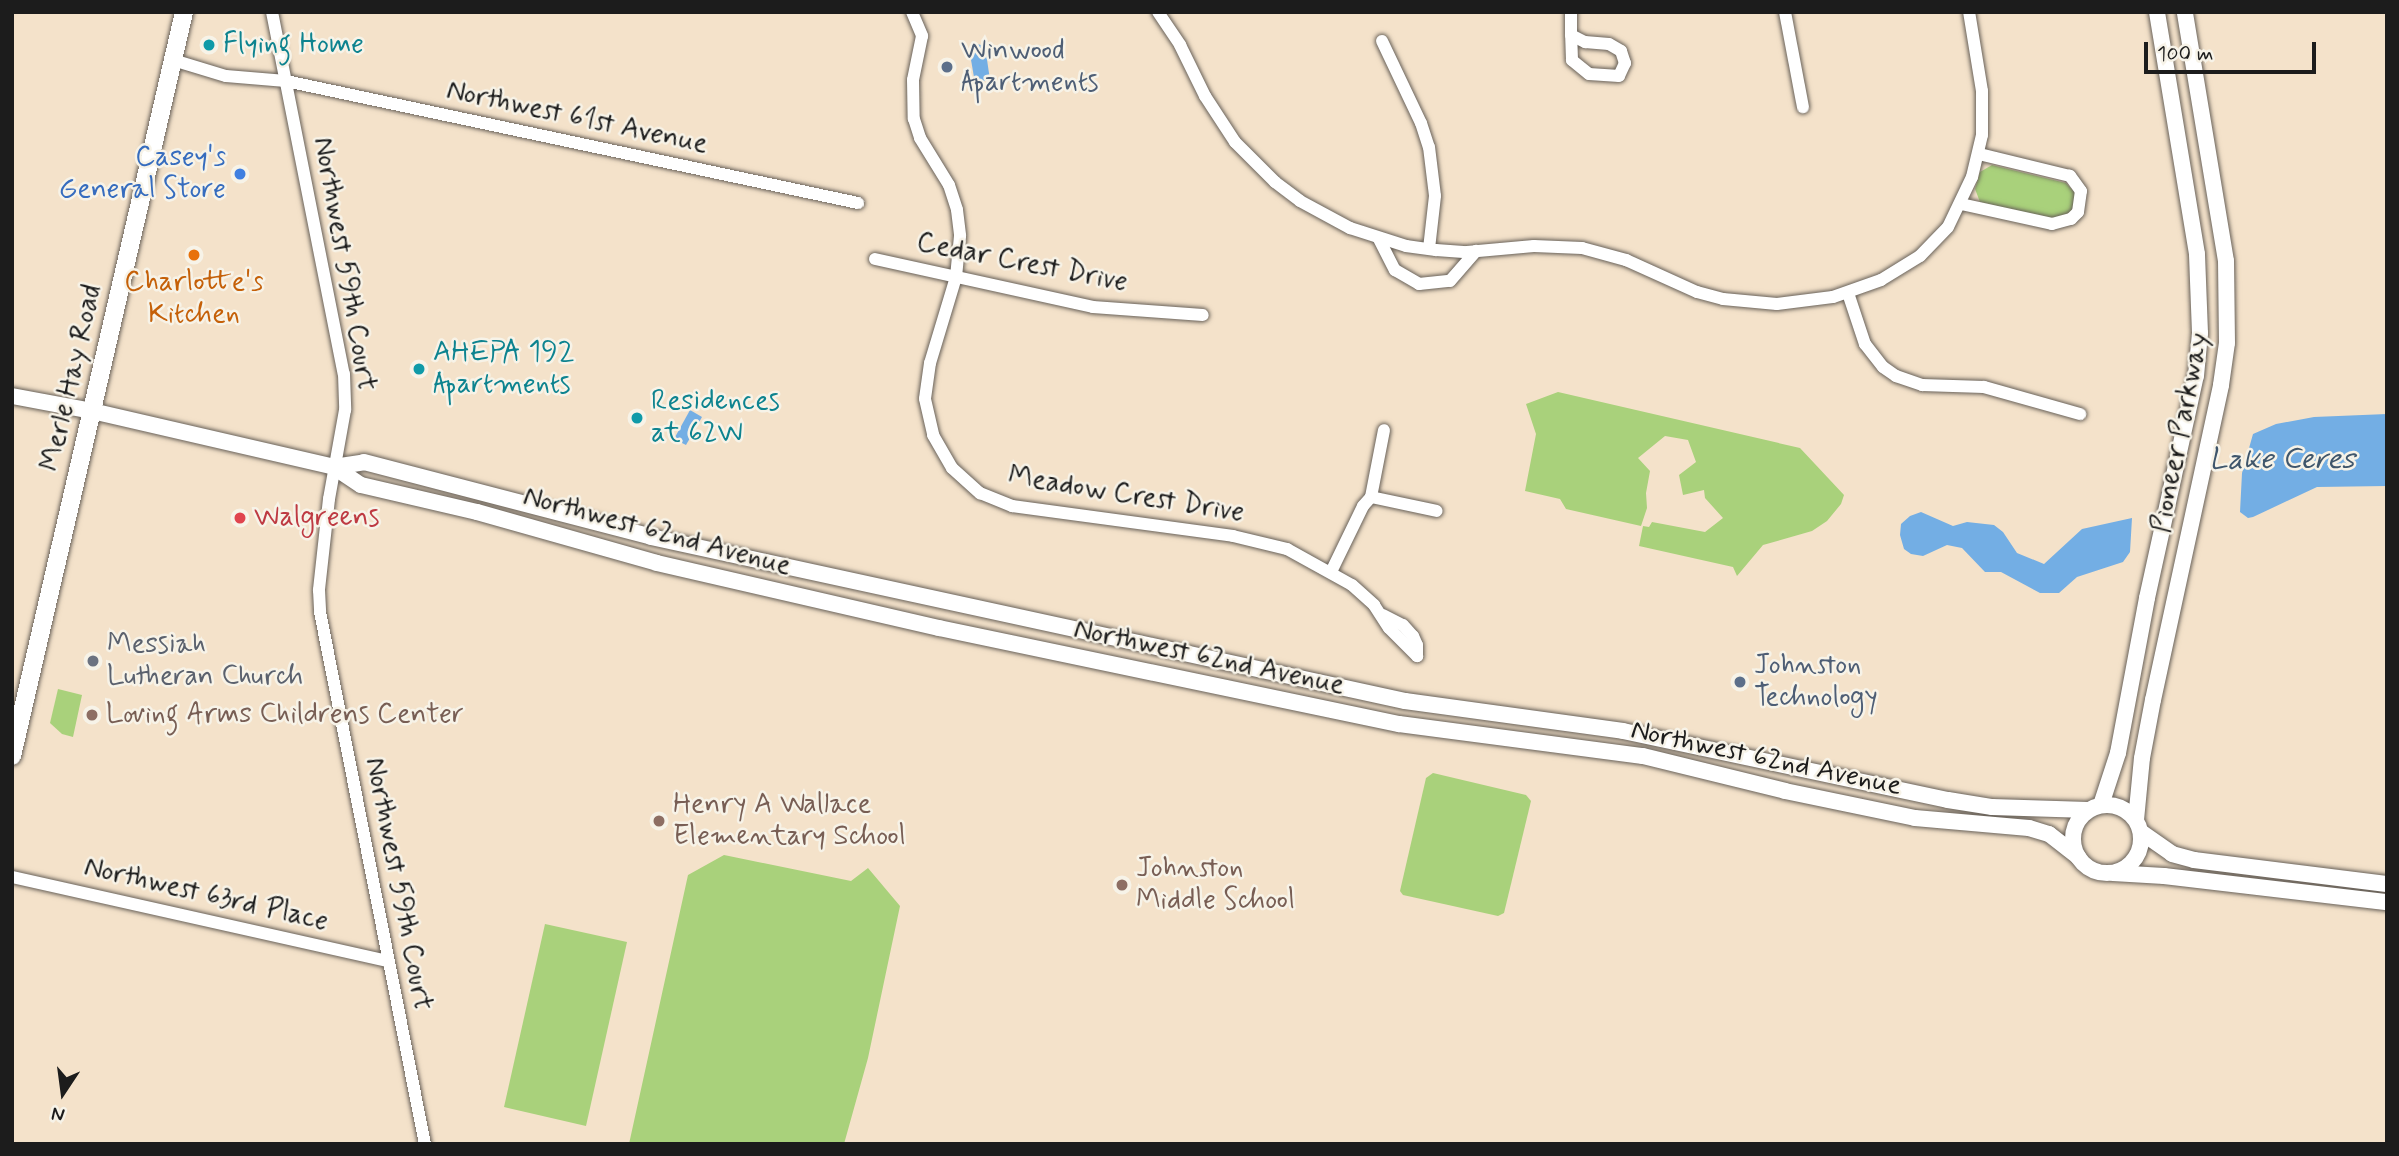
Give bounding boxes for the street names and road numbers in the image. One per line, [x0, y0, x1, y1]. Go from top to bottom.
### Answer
street label: Northwest 61st Avenue [443, 74, 711, 162]
street label: Northwest 59th Court [305, 135, 383, 393]
street label: Cedar Crest Drive [914, 226, 1130, 300]
street label: Merle Hay Road [35, 283, 109, 473]
street label: Pioneer Parkway [2145, 332, 2217, 534]
street label: Meadow Crest Drive [1006, 460, 1246, 530]
street label: Northwest 62nd Avenue [519, 480, 795, 584]
street label: Northwest 62nd Avenue [1070, 613, 1348, 703]
street label: Northwest 62nd Avenue [1627, 714, 1905, 804]
street label: Northwest 59th Court [357, 755, 439, 1013]
street label: Northwest 63rd Place [83, 851, 329, 939]

